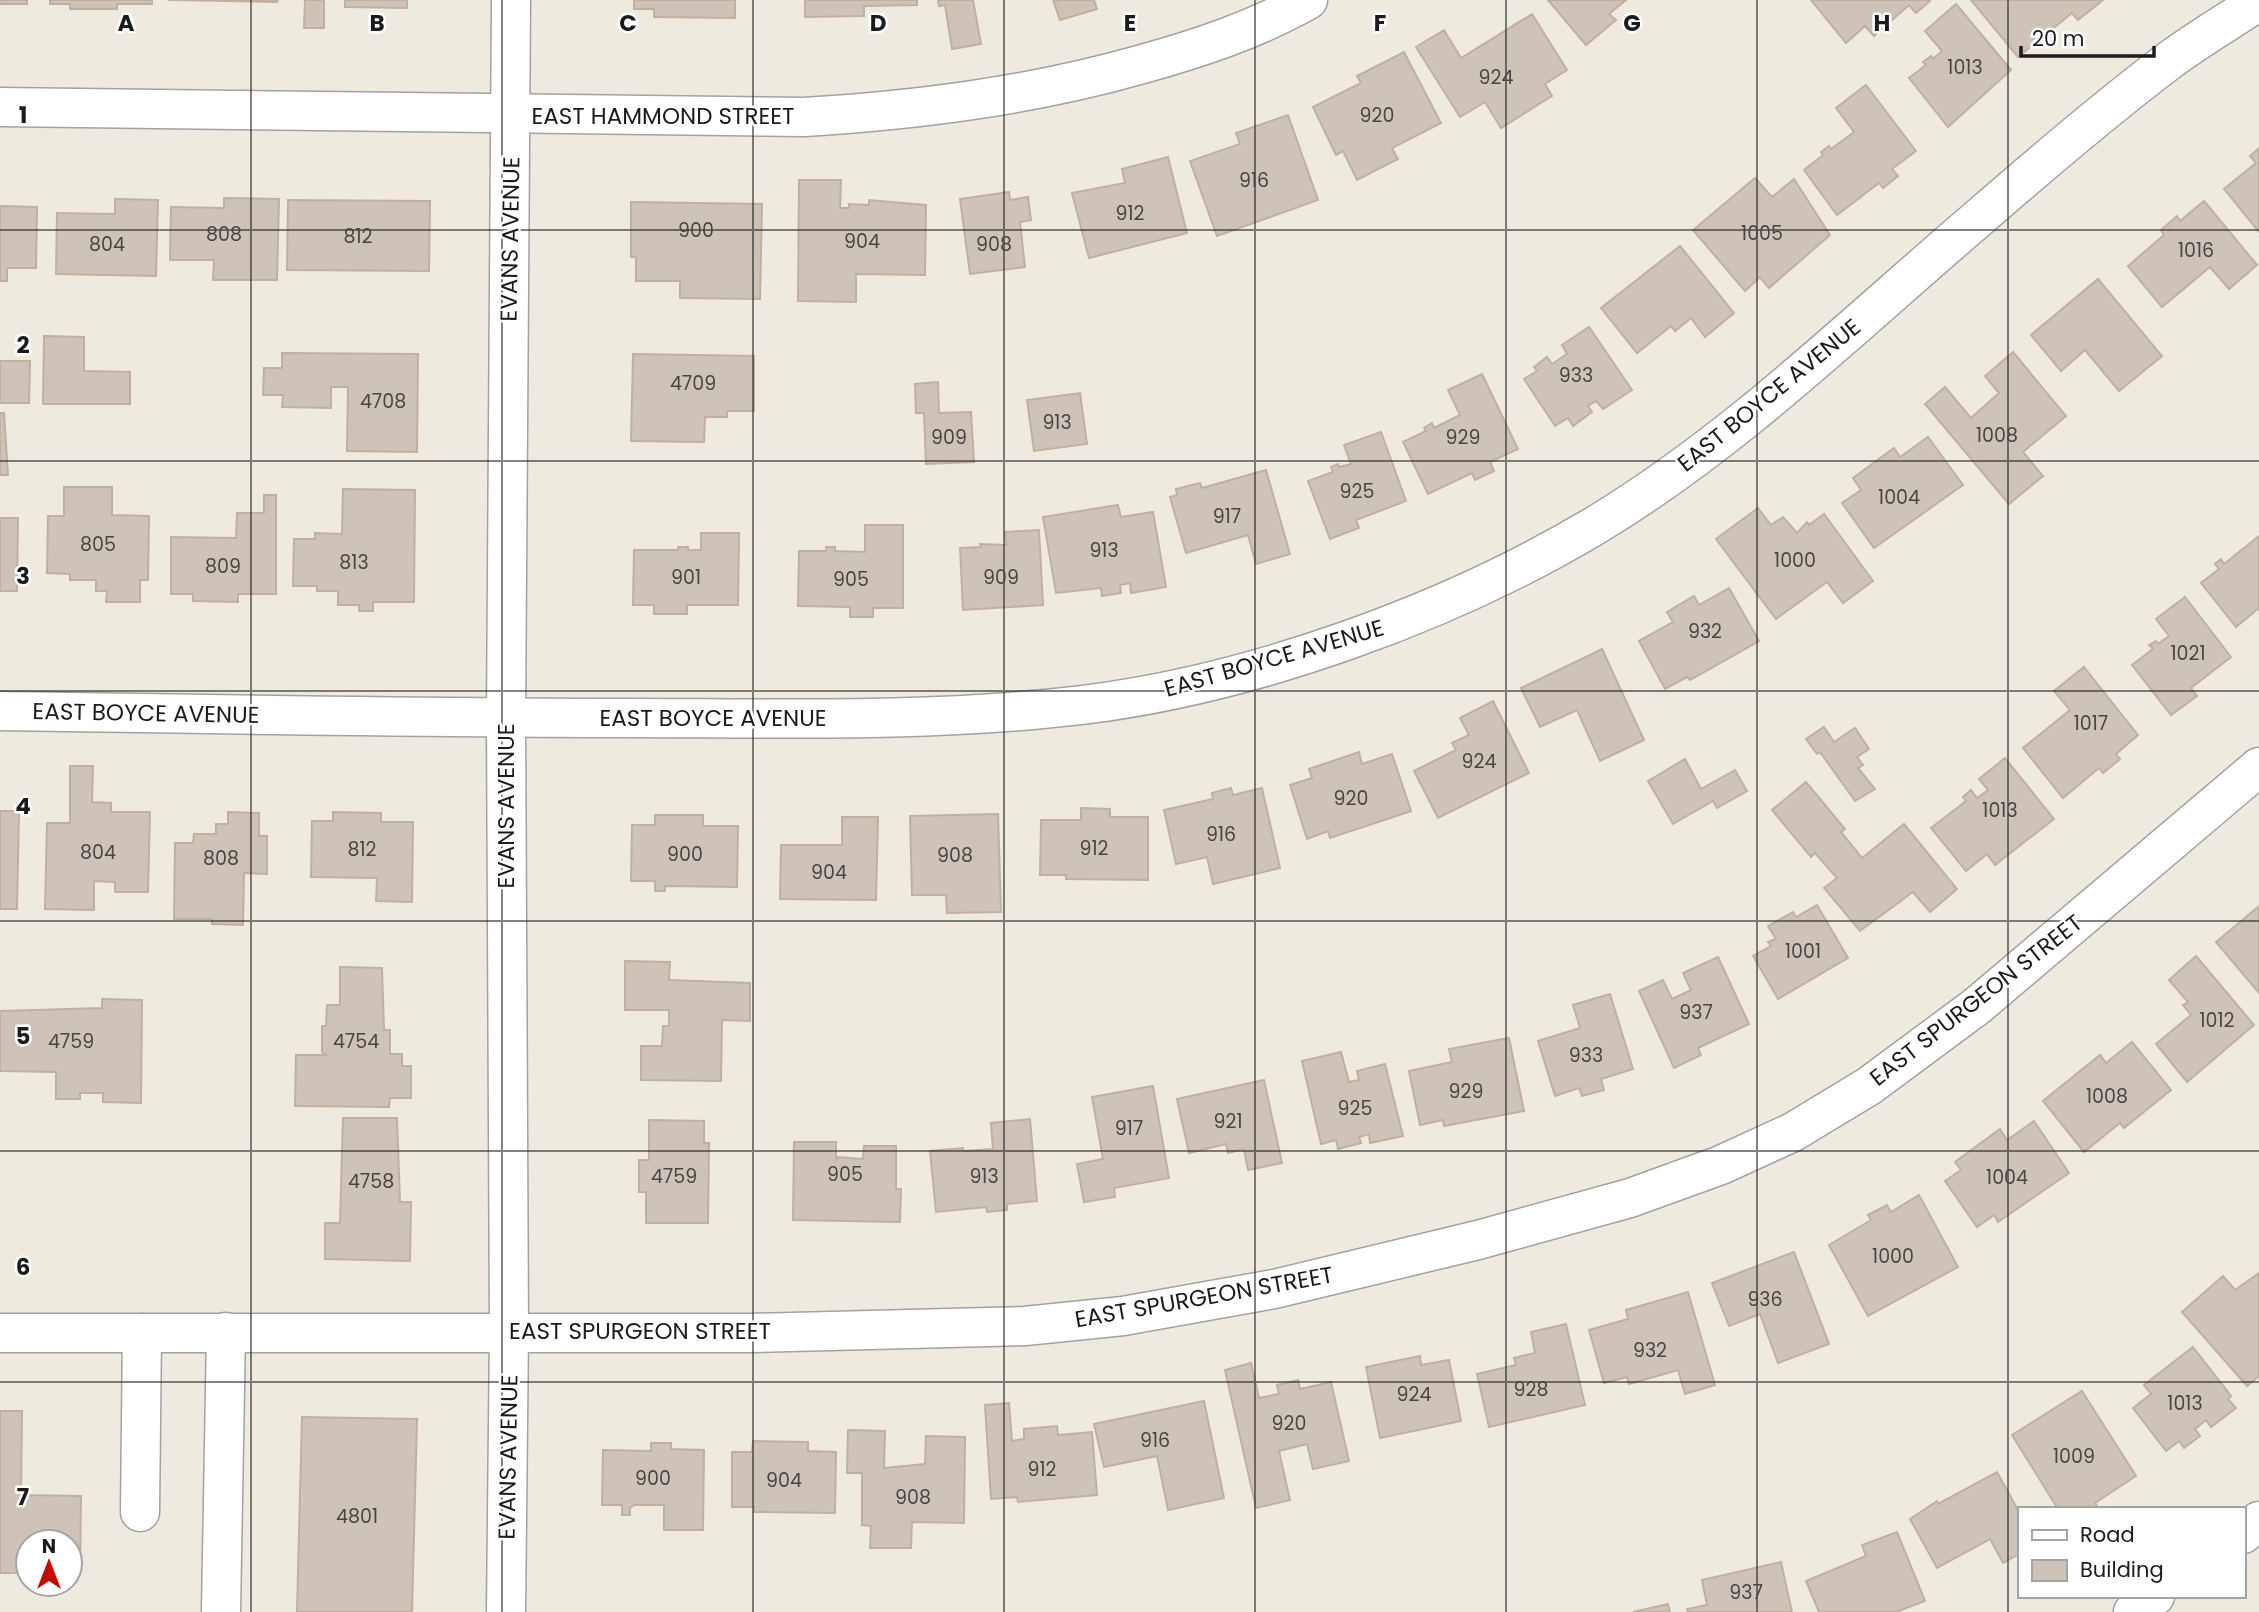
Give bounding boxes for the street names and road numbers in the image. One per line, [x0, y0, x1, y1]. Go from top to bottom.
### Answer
street label: EAST HAMMOND STREET [531, 100, 795, 132]
street label: EVANS AVENUE [493, 156, 527, 322]
street label: EAST BOYCE AVENUE [1671, 311, 1867, 479]
street label: EAST BOYCE AVENUE [1160, 611, 1388, 705]
street label: EAST BOYCE AVENUE [32, 695, 260, 731]
street label: EAST BOYCE AVENUE [599, 702, 827, 734]
street label: EVANS AVENUE [490, 723, 522, 889]
street label: EAST SPURGEON STREET [1863, 907, 2089, 1093]
street label: EAST SPURGEON STREET [1072, 1259, 1336, 1335]
street label: EAST SPURGEON STREET [509, 1315, 771, 1347]
street label: EVANS AVENUE [491, 1374, 525, 1540]

